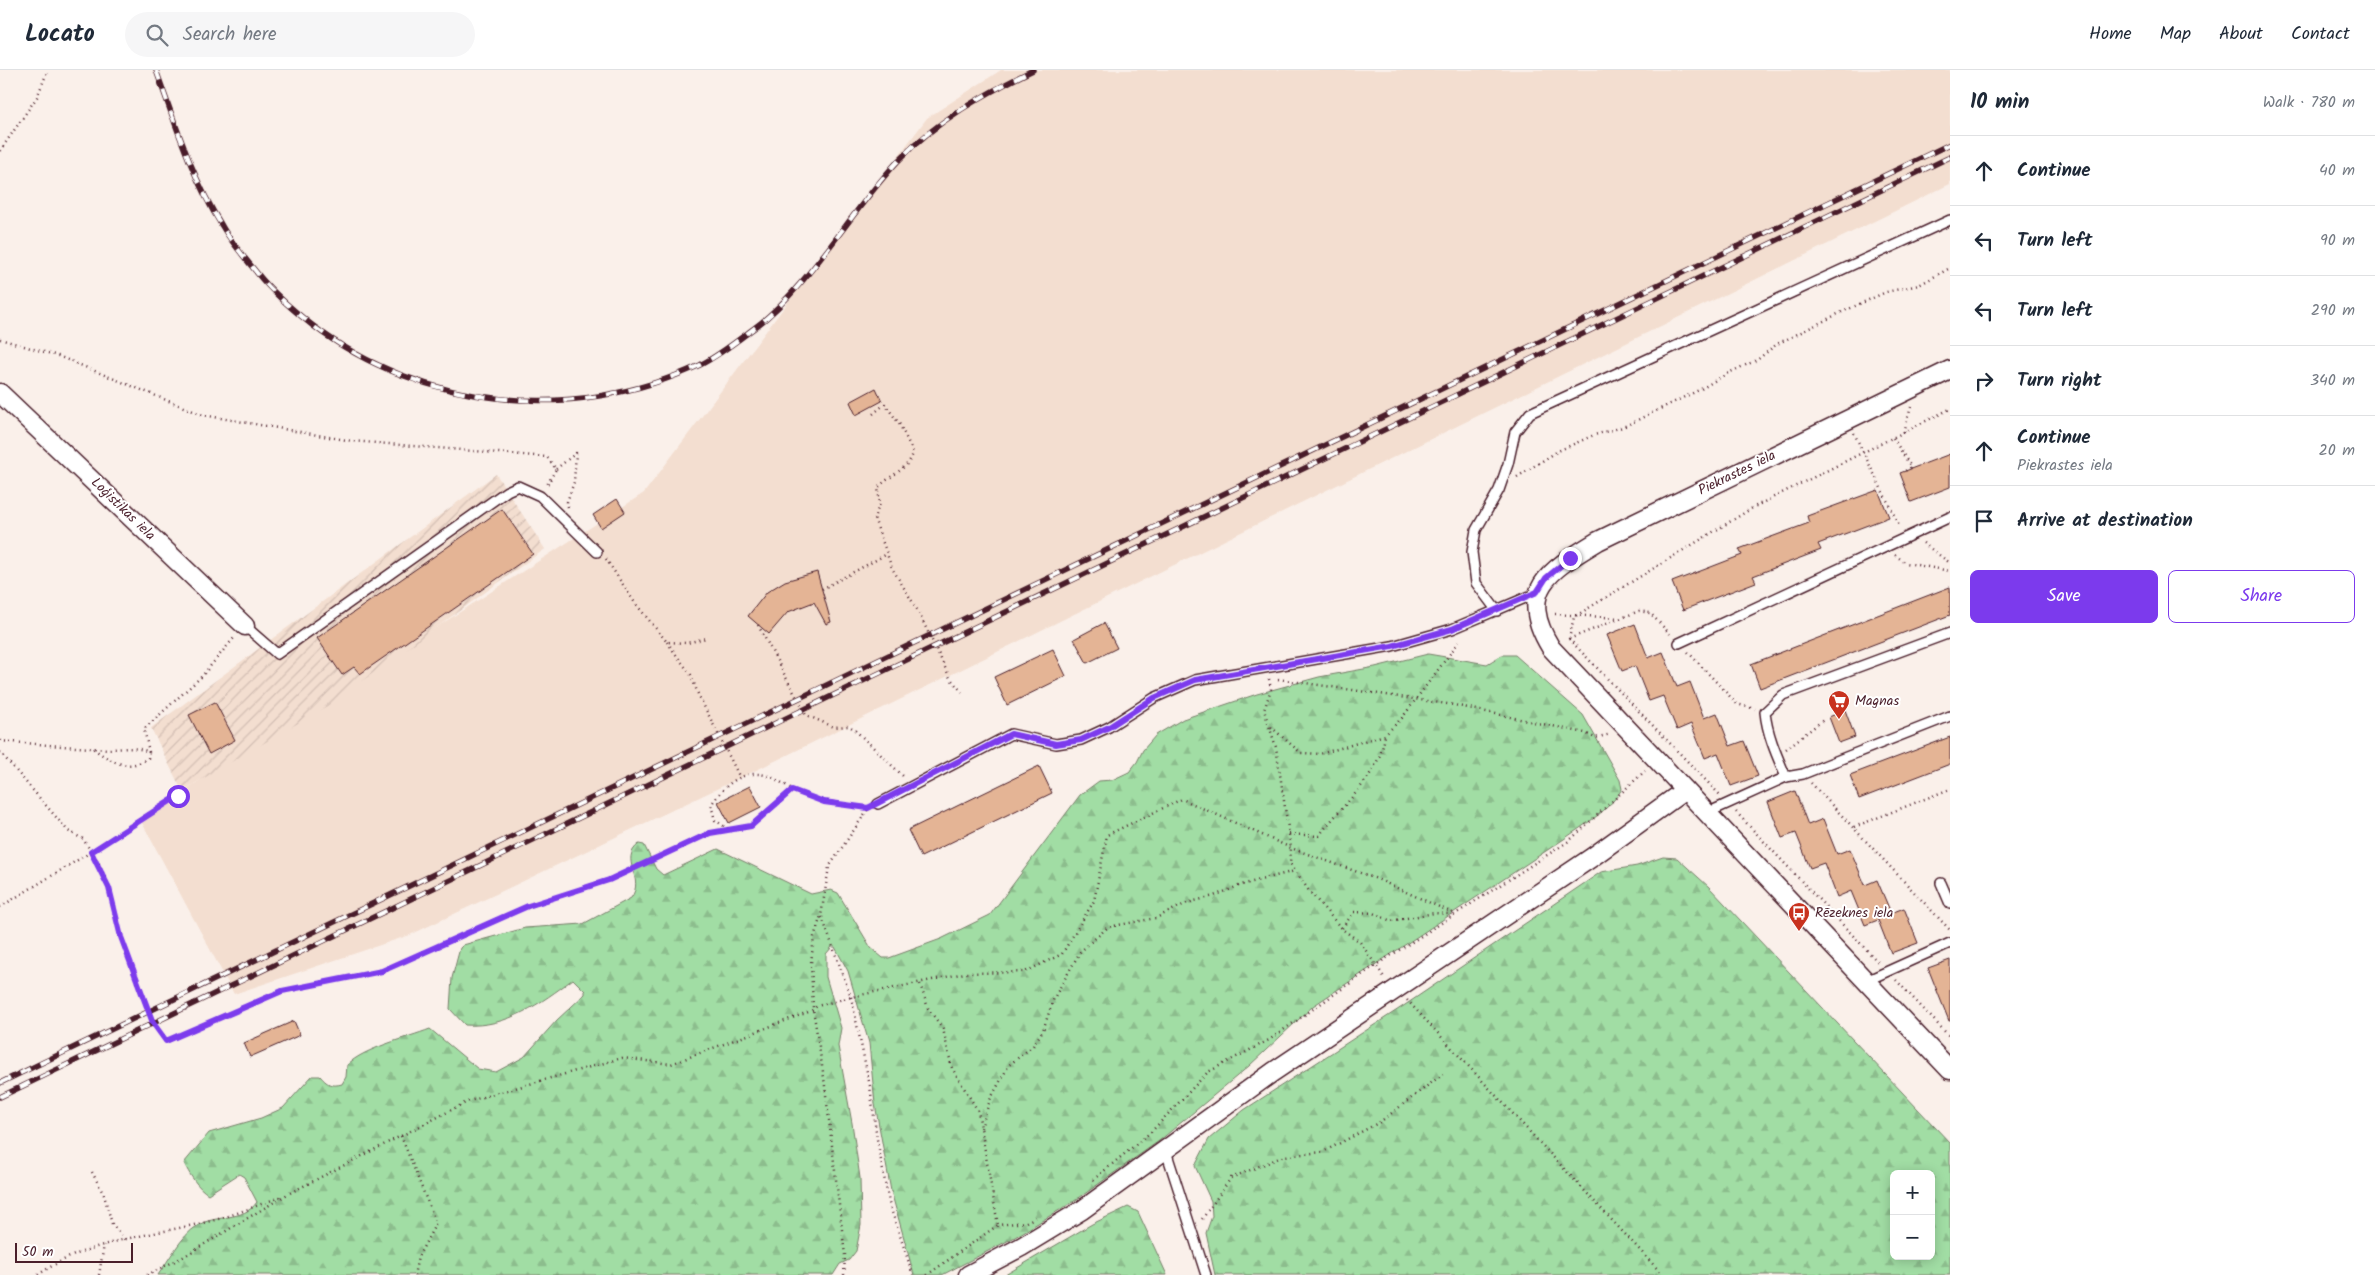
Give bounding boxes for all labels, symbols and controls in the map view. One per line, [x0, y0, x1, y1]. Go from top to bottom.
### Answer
search box [125, 12, 475, 57]
text: Locato [25, 15, 95, 54]
text: Search here [183, 20, 276, 50]
text: Home [2089, 20, 2132, 49]
text: Map [2160, 20, 2191, 49]
text: About [2219, 20, 2263, 49]
text: Contact [2291, 20, 2350, 49]
icon: search [143, 21, 171, 49]
text: 10 min [1970, 86, 2030, 119]
text: Walk · 780 m [2263, 90, 2355, 115]
text: Continue [2017, 156, 2090, 186]
icon: ahead [1970, 157, 1998, 185]
text: 40 m [2319, 158, 2355, 183]
text: Turn left [2017, 226, 2092, 256]
icon: left [1970, 227, 1998, 255]
text: 90 m [2320, 228, 2355, 253]
text: Turn left [2017, 296, 2092, 326]
icon: left [1970, 297, 1998, 325]
text: 290 m [2311, 298, 2355, 323]
text: Turn right [2017, 366, 2102, 396]
icon: right [1970, 367, 1998, 395]
text: 340 m [2310, 368, 2355, 393]
text: Continue [2017, 423, 2090, 453]
icon: ahead [1970, 437, 1998, 465]
text: 20 m [2319, 438, 2355, 463]
street label: Piekrastes iela [1694, 445, 1780, 501]
text: Piekrastes iela [2017, 453, 2113, 478]
street label: Loģistikas iela [86, 472, 160, 546]
text: Arrive at destination [2017, 506, 2193, 536]
icon: arrive [1970, 507, 1998, 535]
route end [1559, 547, 1582, 570]
button: Save [1970, 570, 2158, 623]
button: Share [2168, 570, 2355, 623]
supermarket icon: Magnas [1827, 689, 1851, 720]
place label: Magnas [1855, 690, 1899, 712]
route start [167, 785, 190, 808]
bus stop icon: Rēzeknes iela [1787, 901, 1811, 932]
place label: Rēzeknes iela [1815, 902, 1893, 924]
map controls [1890, 1170, 1935, 1260]
button: + [1890, 1170, 1935, 1215]
button: − [1890, 1215, 1935, 1260]
scale bar [15, 1240, 132, 1263]
text: 50 m [22, 1241, 53, 1263]

